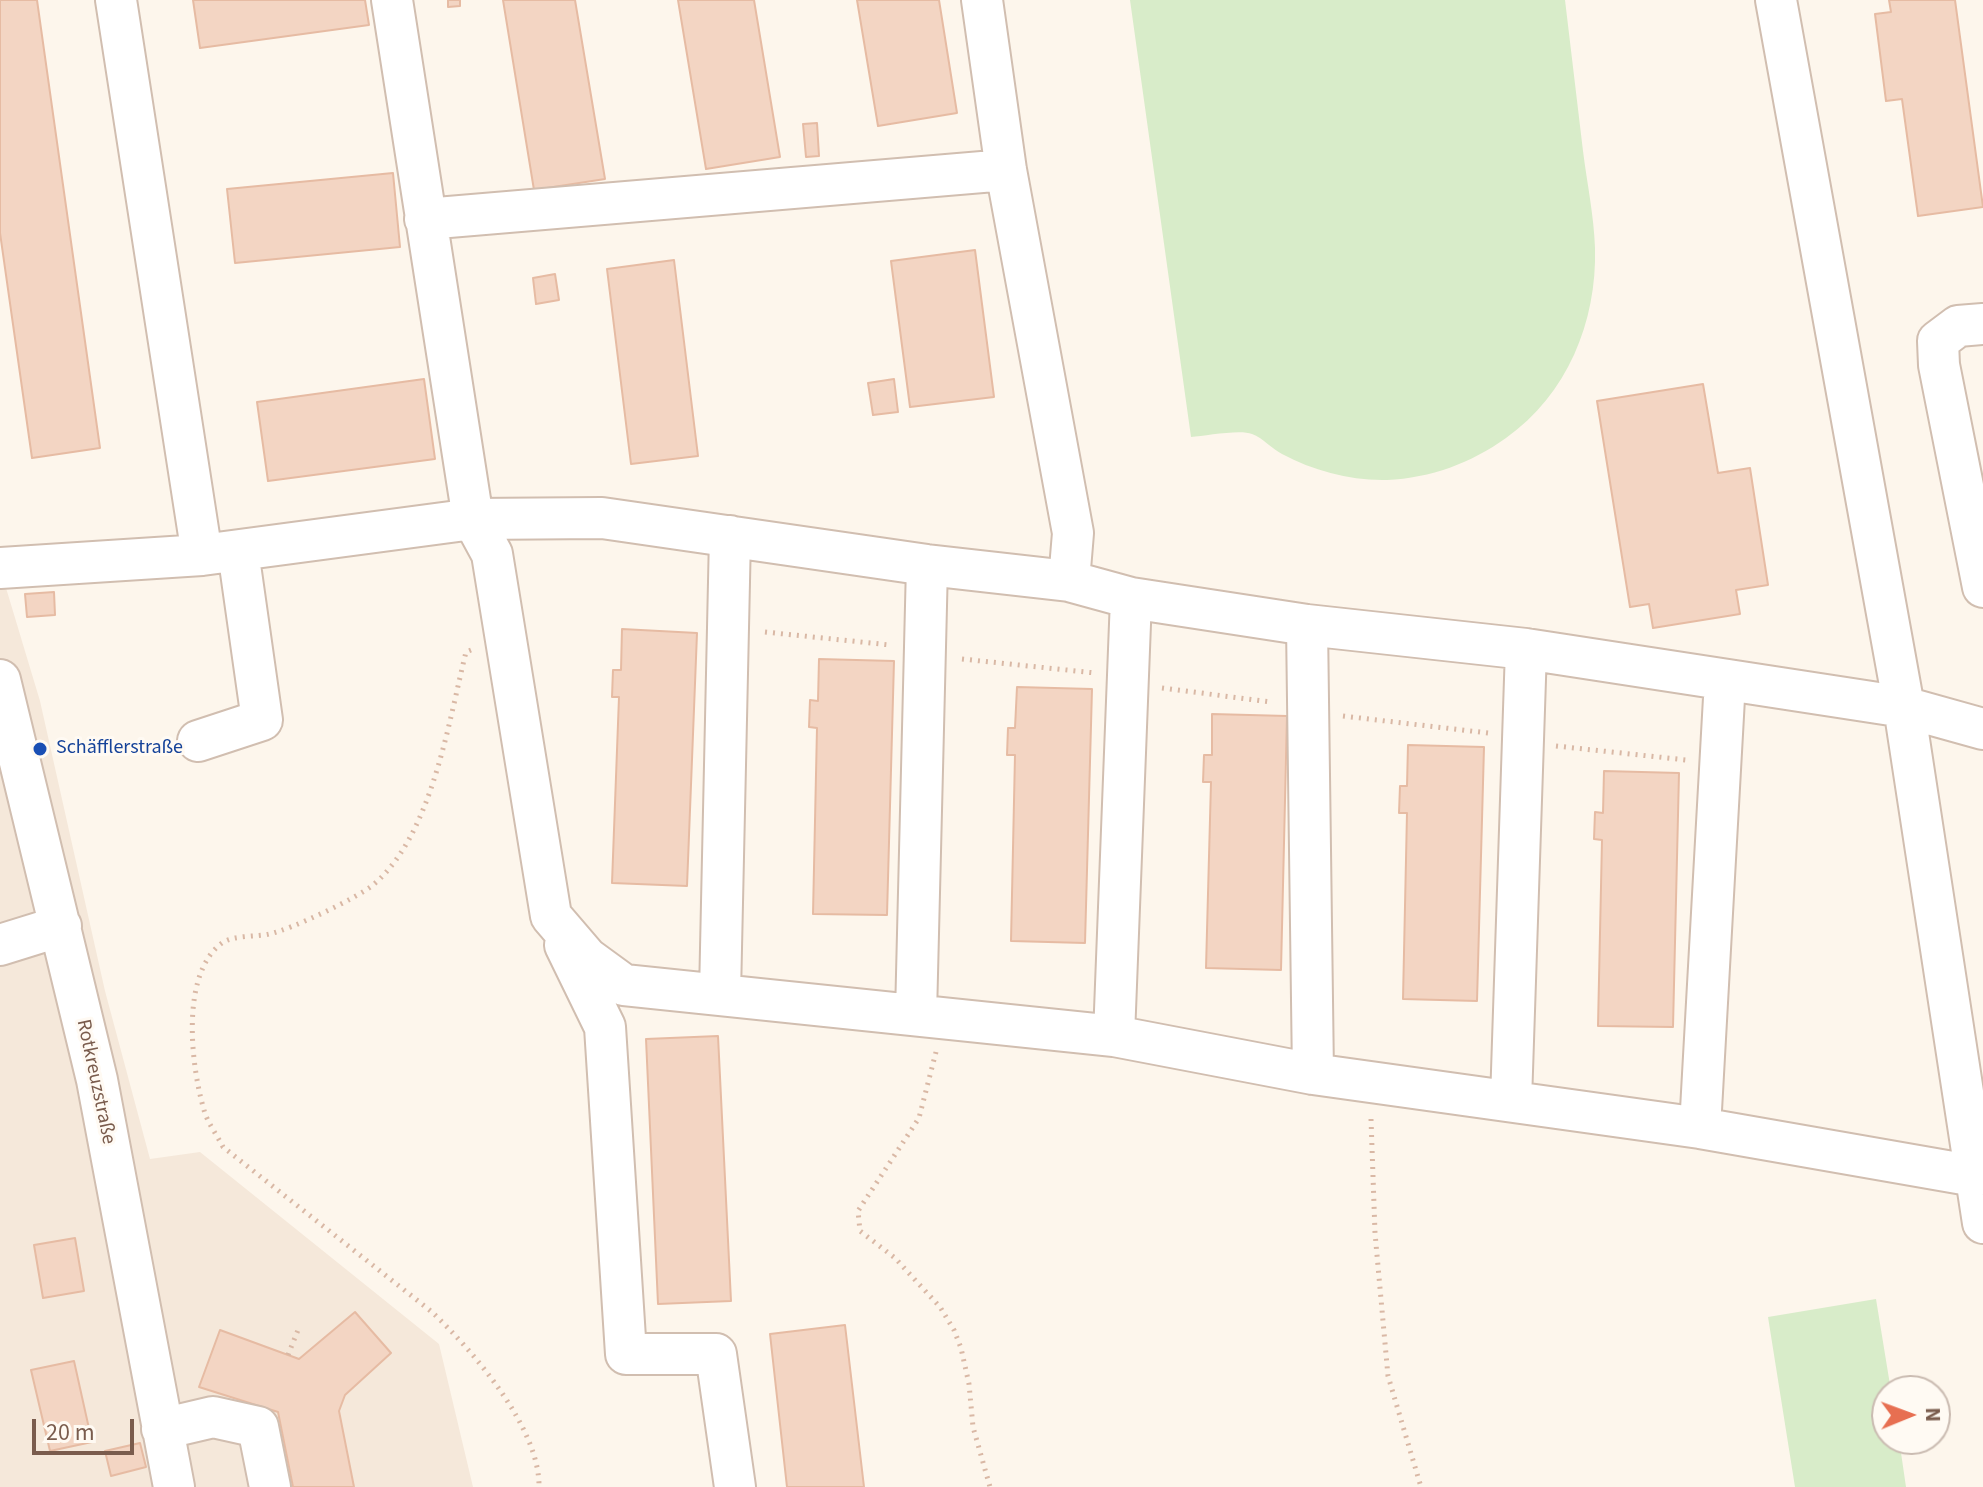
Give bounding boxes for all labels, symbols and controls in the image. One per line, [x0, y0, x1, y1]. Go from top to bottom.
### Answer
place label: Schäfflerstraße [56, 737, 183, 761]
marker: Schäfflerstraße [31, 740, 49, 758]
street label: Rotkreuzstraße [70, 1017, 120, 1147]
north arrow [1871, 1375, 1951, 1455]
scale bar [36, 1403, 138, 1453]
text: N [1917, 1407, 1949, 1422]
text: 20 m [46, 1415, 95, 1450]

